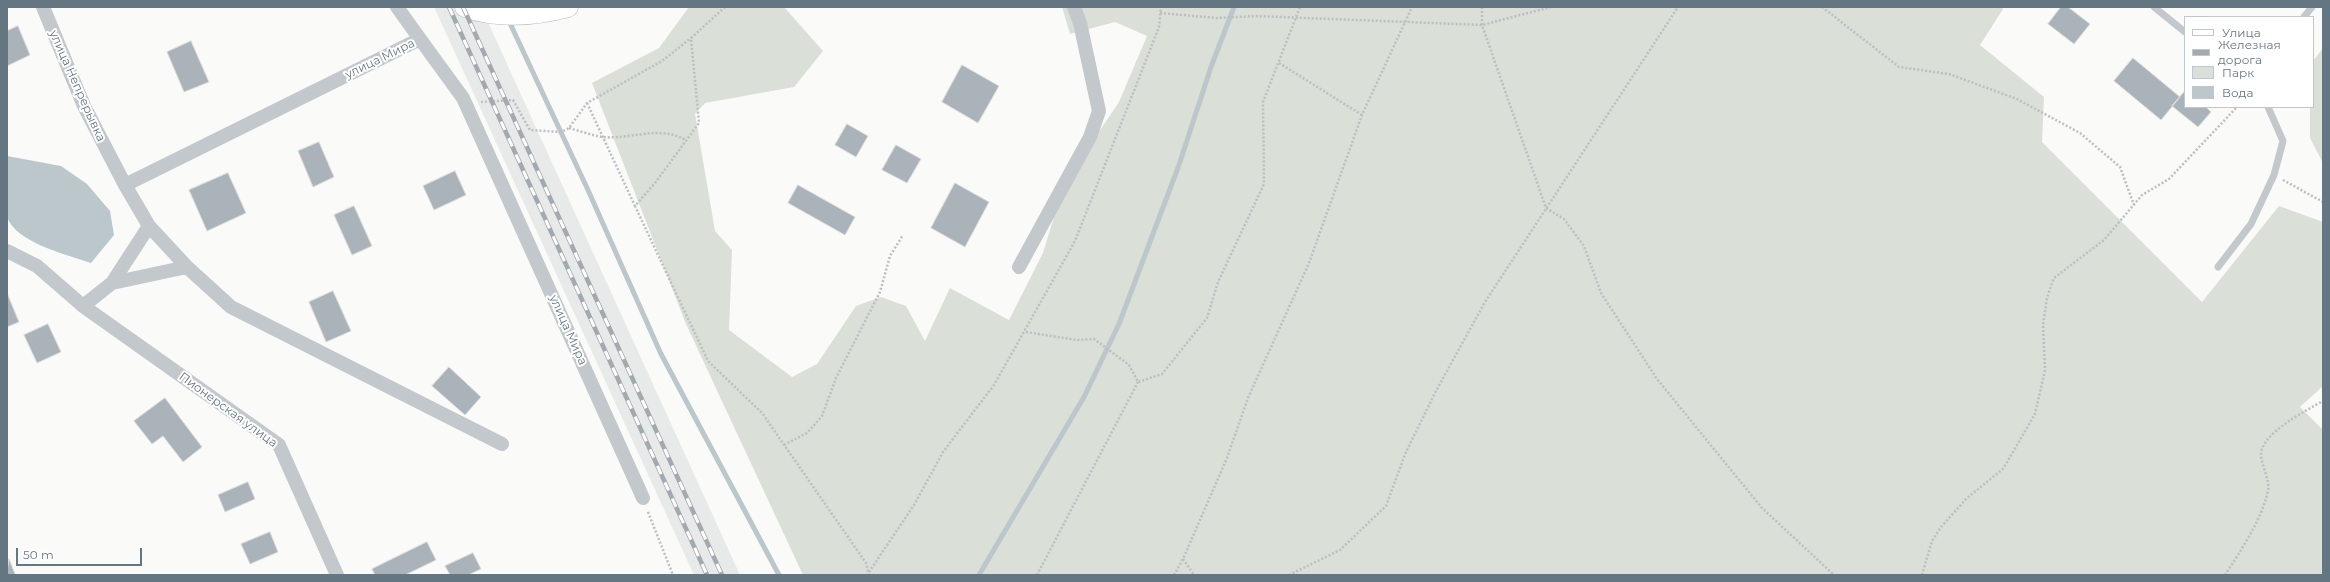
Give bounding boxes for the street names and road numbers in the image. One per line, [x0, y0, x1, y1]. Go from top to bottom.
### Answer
street label: улица Непрерывка [46, 28, 108, 144]
street label: улица Мира [343, 36, 417, 82]
street label: улица Мира [546, 293, 590, 367]
street label: Пионерская улица [176, 369, 280, 451]

